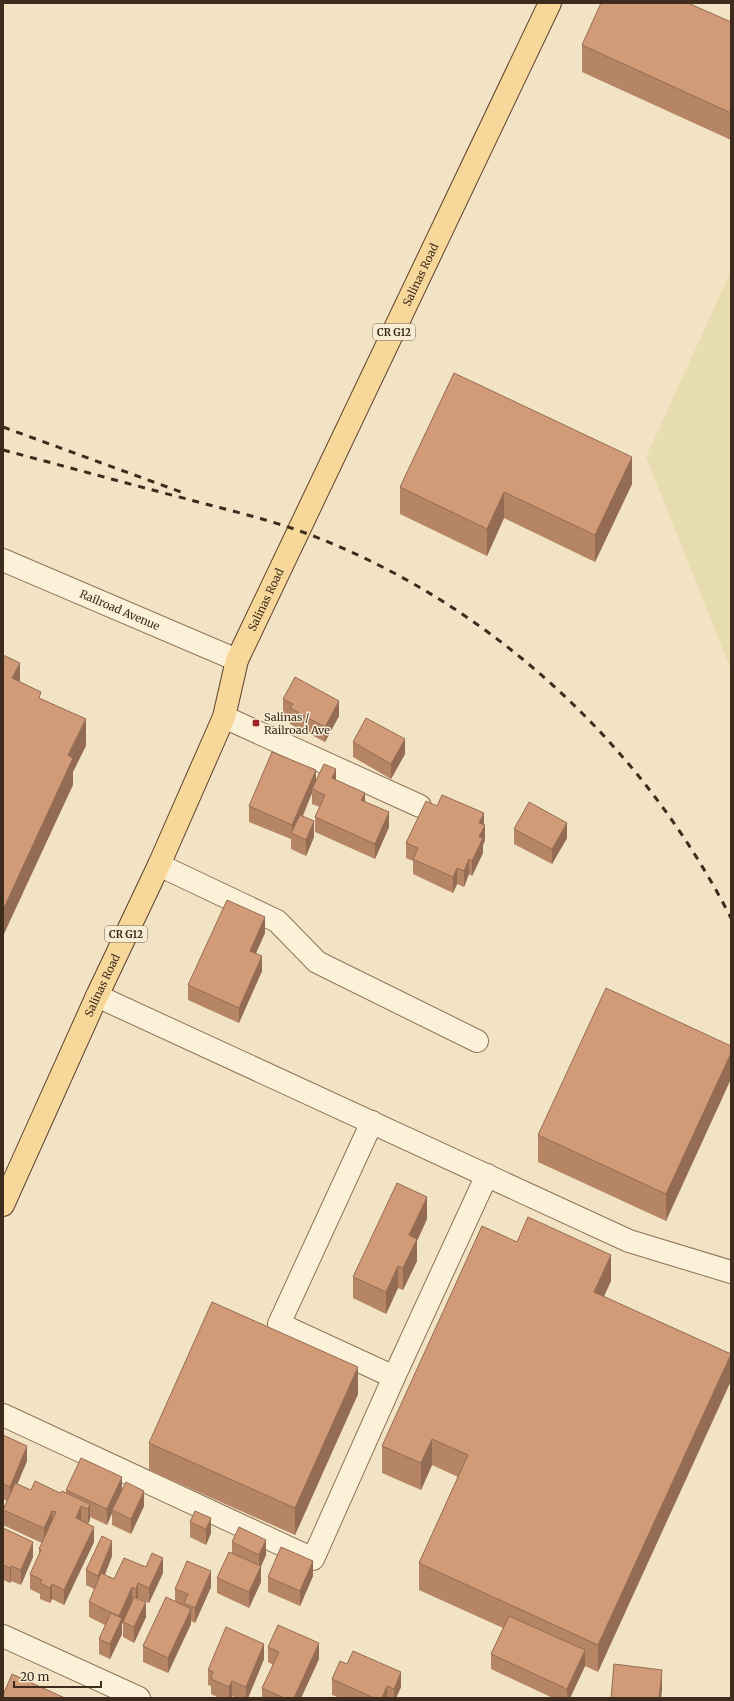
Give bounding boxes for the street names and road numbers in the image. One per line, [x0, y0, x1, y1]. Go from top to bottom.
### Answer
street label: Salinas Road [400, 241, 442, 308]
road number: CR G12 [373, 324, 415, 340]
street label: Salinas Road [245, 566, 287, 633]
street label: Railroad Avenue [78, 587, 162, 633]
road number: CR G12 [105, 926, 147, 942]
street label: Salinas Road [82, 951, 123, 1019]

